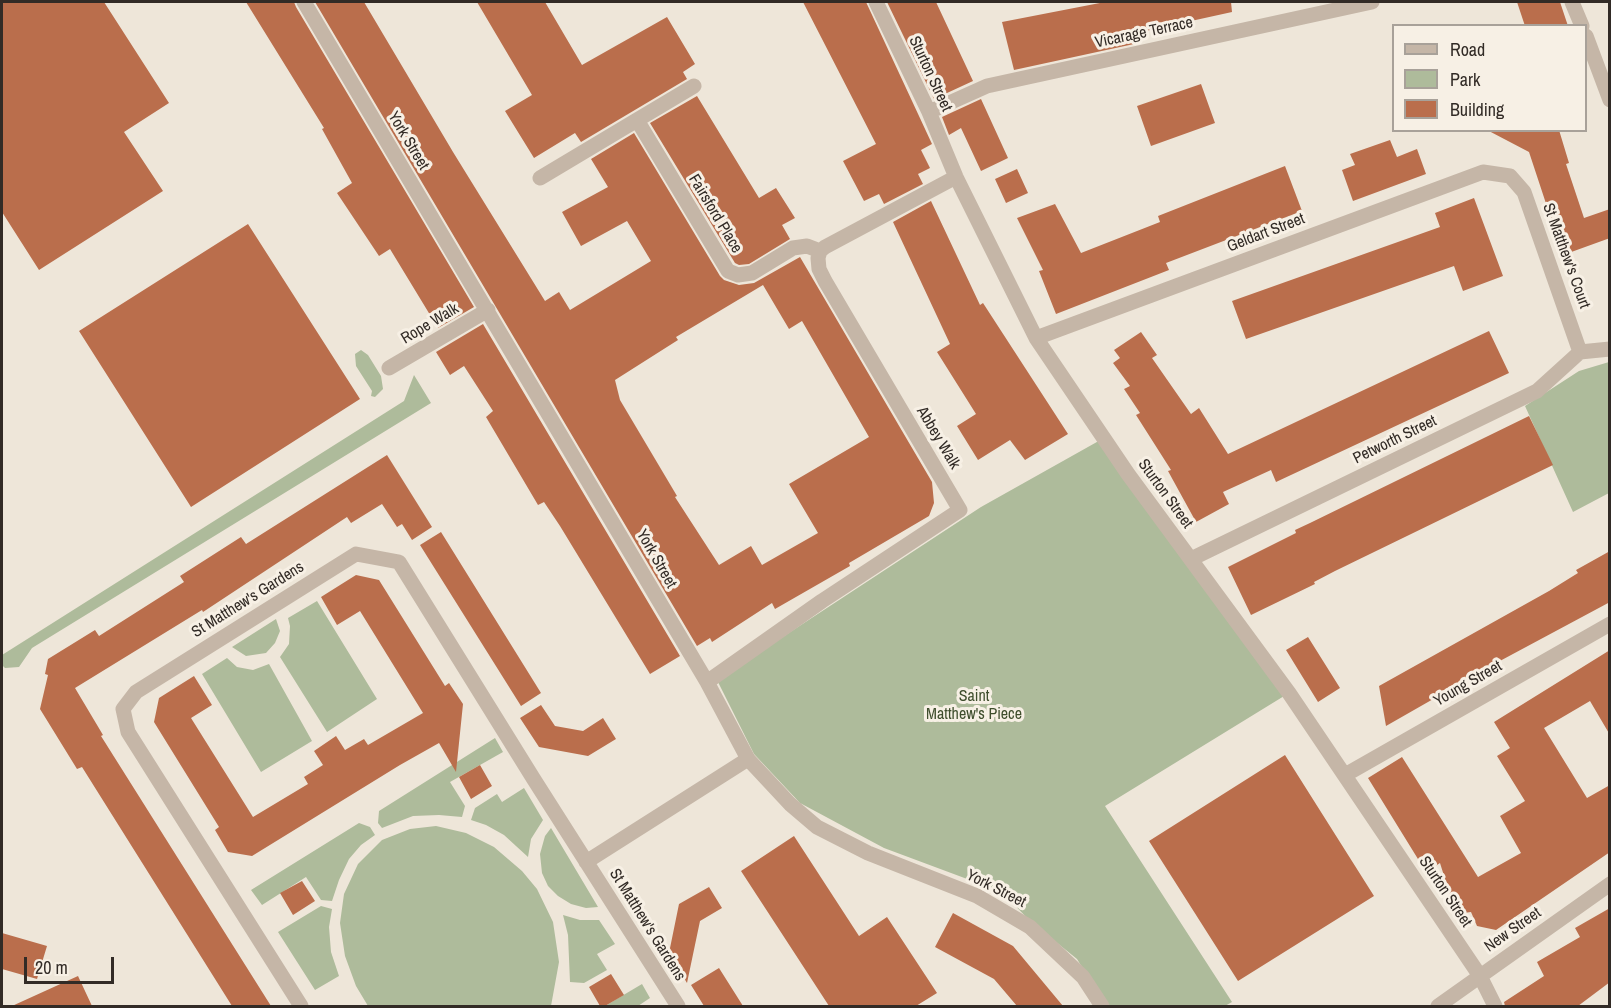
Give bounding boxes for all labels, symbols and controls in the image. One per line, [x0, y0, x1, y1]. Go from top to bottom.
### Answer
street label: Vicarage Terrace [1093, 13, 1195, 53]
legend [1392, 24, 1587, 132]
street label: Sturton Street [904, 33, 956, 115]
text: Road [1450, 37, 1485, 62]
text: Park [1450, 67, 1480, 92]
text: Building [1450, 97, 1504, 122]
street label: York Street [383, 108, 433, 174]
street label: Fairsford Place [684, 171, 746, 257]
street label: St Matthew's Court [1538, 201, 1594, 311]
street label: Geldart Street [1224, 209, 1308, 257]
street label: Rope Walk [398, 299, 462, 349]
street label: Abbey Walk [912, 403, 964, 473]
street label: Petworth Street [1350, 412, 1440, 468]
street label: Sturton Street [1133, 456, 1197, 532]
street label: York Street [632, 526, 680, 592]
street label: St Matthew's Gardens [188, 558, 308, 642]
street label: Young Street [1430, 657, 1506, 711]
park label: Saint Matthew's Piece [926, 687, 1022, 725]
street label: Sturton Street [1414, 853, 1476, 931]
street label: St Matthew's Gardens [605, 865, 689, 985]
street label: York Street [963, 866, 1029, 912]
street label: New Street [1481, 904, 1545, 956]
scale bar [27, 945, 117, 983]
text: 20 m [35, 955, 68, 980]

